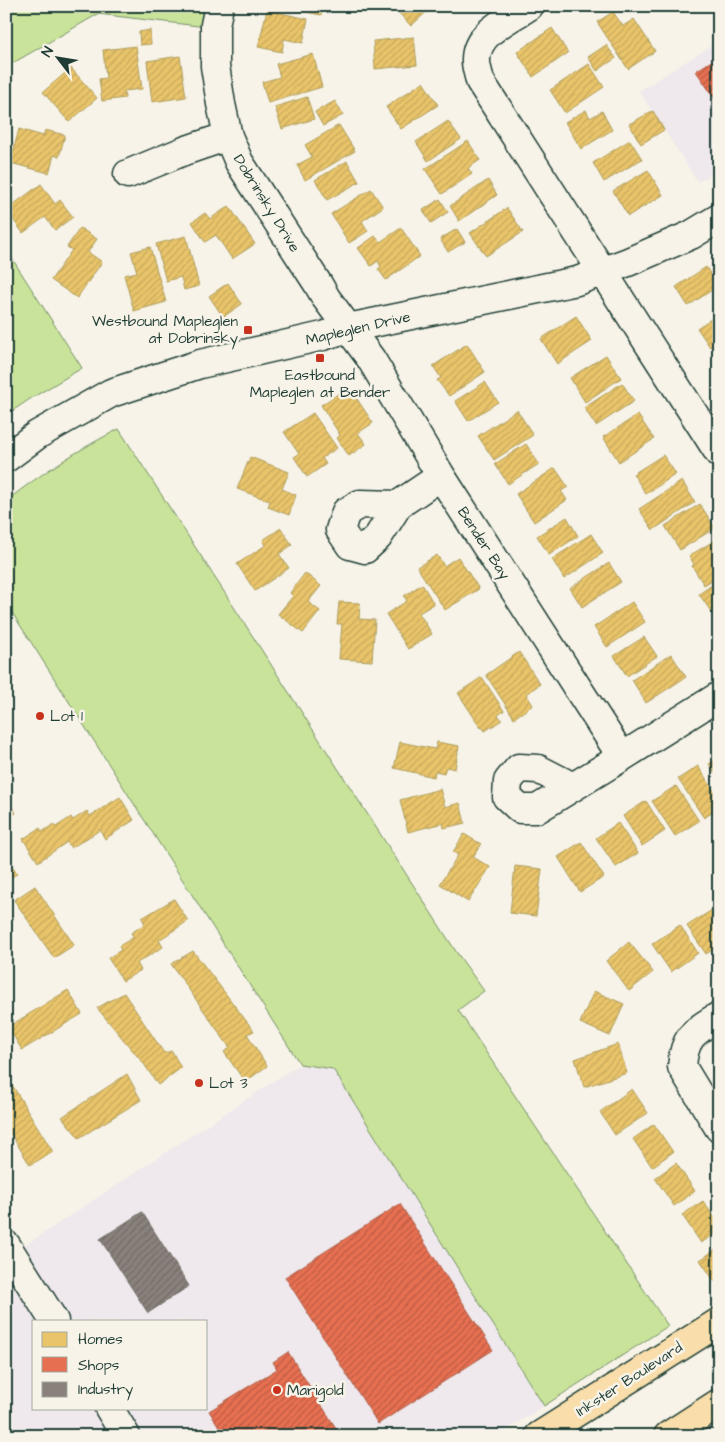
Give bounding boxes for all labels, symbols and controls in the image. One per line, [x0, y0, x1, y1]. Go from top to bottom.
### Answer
north arrow [32, 32, 82, 82]
text: N [37, 43, 59, 61]
street label: Dobrinsky Drive [227, 150, 305, 257]
street label: Mapleglen Drive [304, 306, 413, 352]
place label: Westbound Mapleglen at Dobrinsky [92, 311, 238, 350]
marker: Westbound Mapleglen at Dobrinsky [242, 324, 254, 336]
marker: Eastbound Mapleglen at Bender [314, 352, 326, 364]
place label: Eastbound Mapleglen at Bender [250, 365, 390, 404]
street label: Bender Bay [451, 503, 515, 584]
place label: Lot 1 [50, 706, 83, 727]
marker: Lot 1 [34, 710, 46, 722]
place label: Lot 3 [209, 1073, 248, 1094]
marker: Lot 3 [193, 1077, 205, 1089]
legend [32, 1320, 208, 1410]
text: Homes [78, 1329, 123, 1350]
street label: Inkster Boulevard [572, 1337, 687, 1422]
text: Shops [78, 1355, 120, 1376]
text: Industry [78, 1379, 133, 1401]
place label: Marigold [287, 1380, 344, 1402]
marker: Marigold [271, 1384, 283, 1396]

